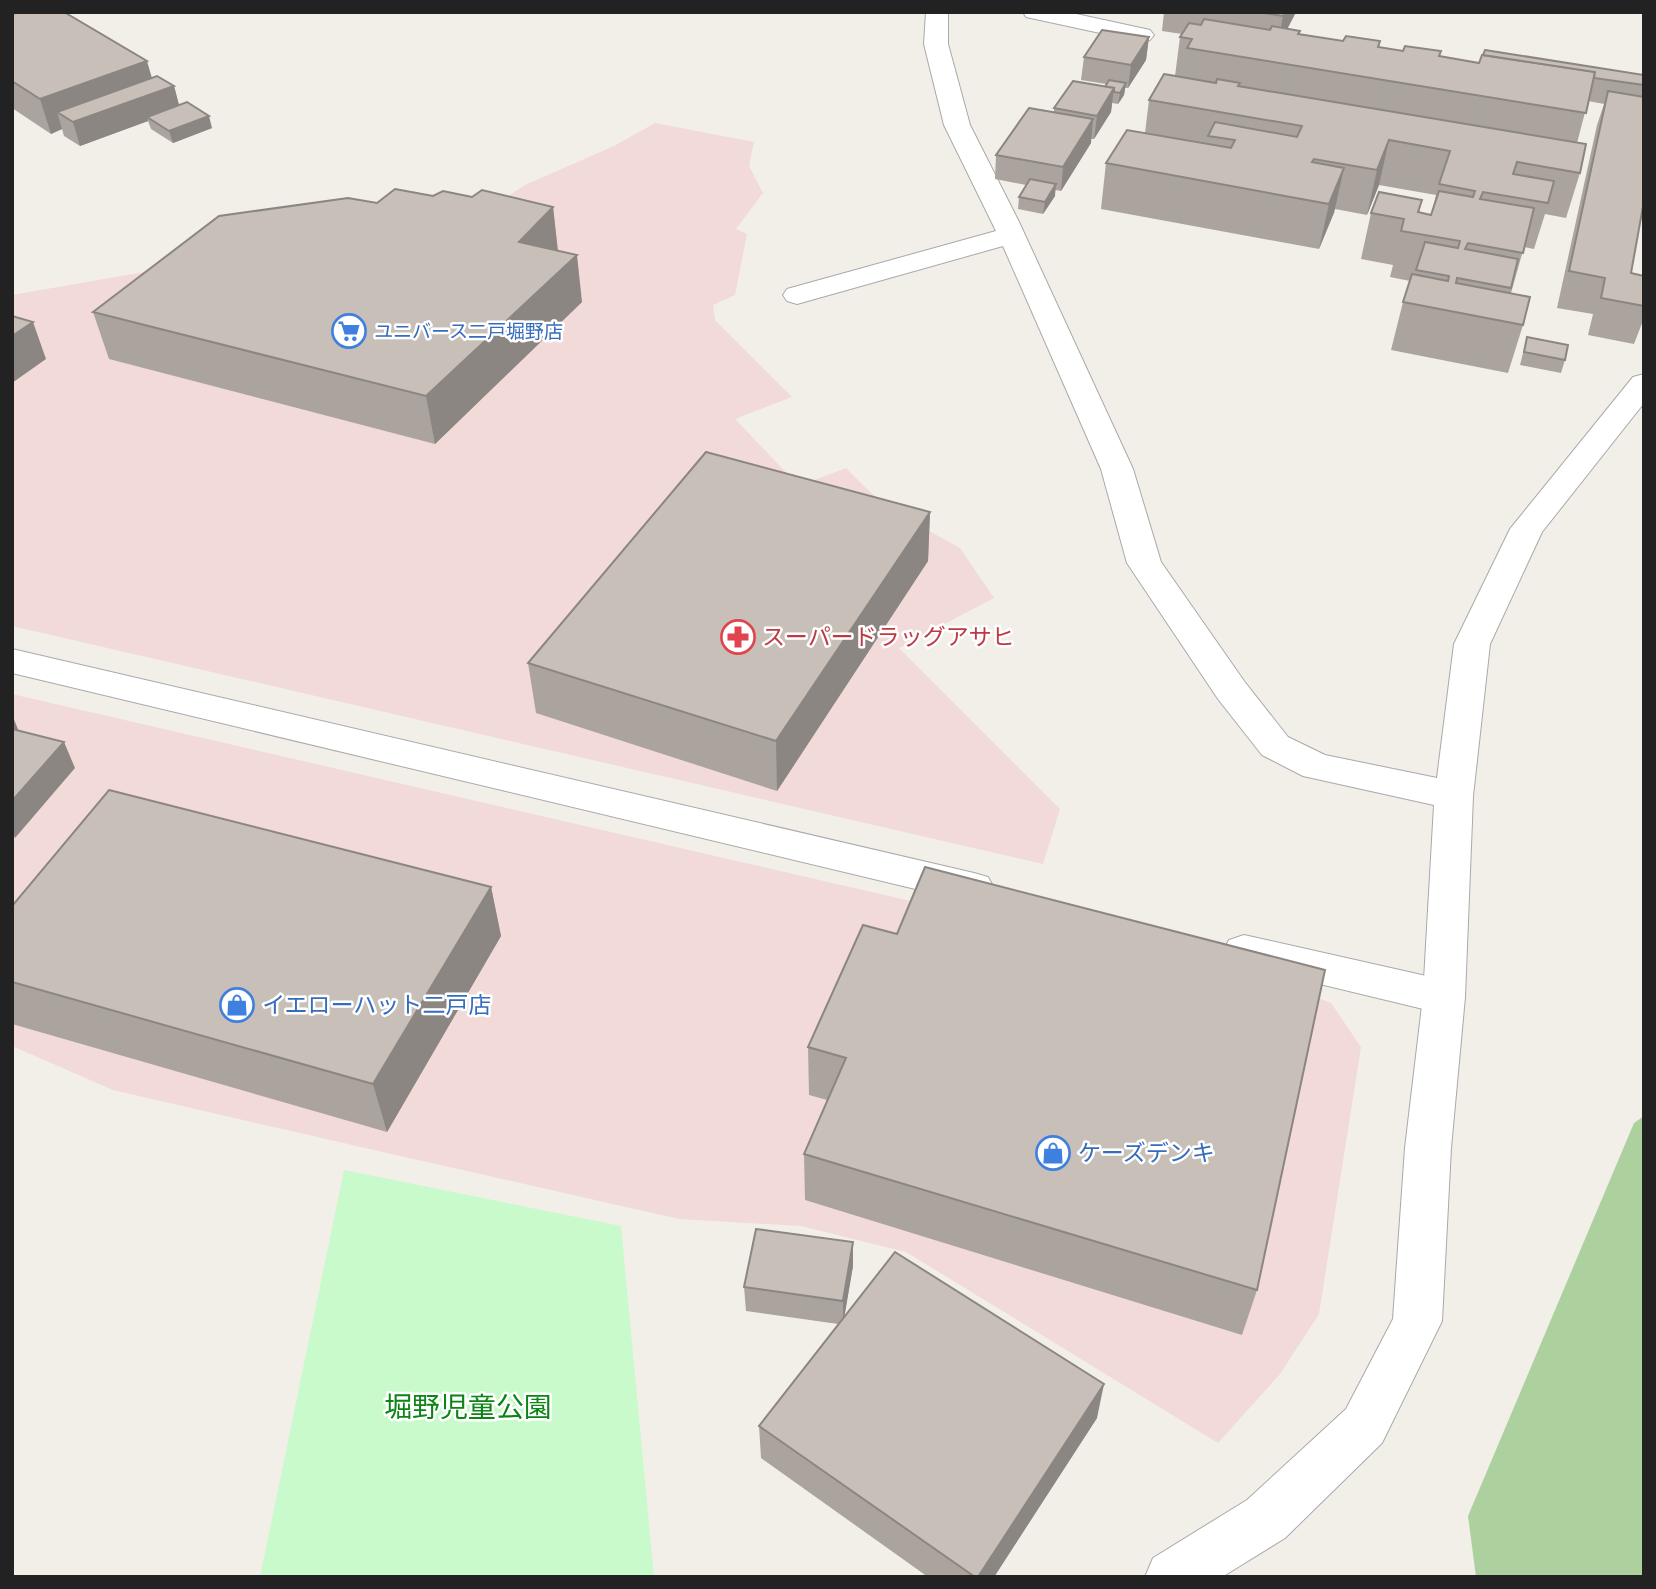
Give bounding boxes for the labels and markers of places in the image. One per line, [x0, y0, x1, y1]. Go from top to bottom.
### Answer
supermarket icon: ユニバース二戸堀野店 [330, 312, 368, 350]
place label: ユニバース二戸堀野店 [374, 320, 563, 343]
pharmacy icon: スーパードラッグアサヒ [719, 618, 757, 656]
place label: スーパードラッグアサヒ [762, 623, 1015, 651]
shop icon: イエローハット二戸店 [218, 986, 256, 1024]
place label: イエローハット二戸店 [262, 991, 491, 1019]
shop icon: ケーズデンキ [1034, 1134, 1072, 1172]
place label: ケーズデンキ [1078, 1139, 1215, 1167]

